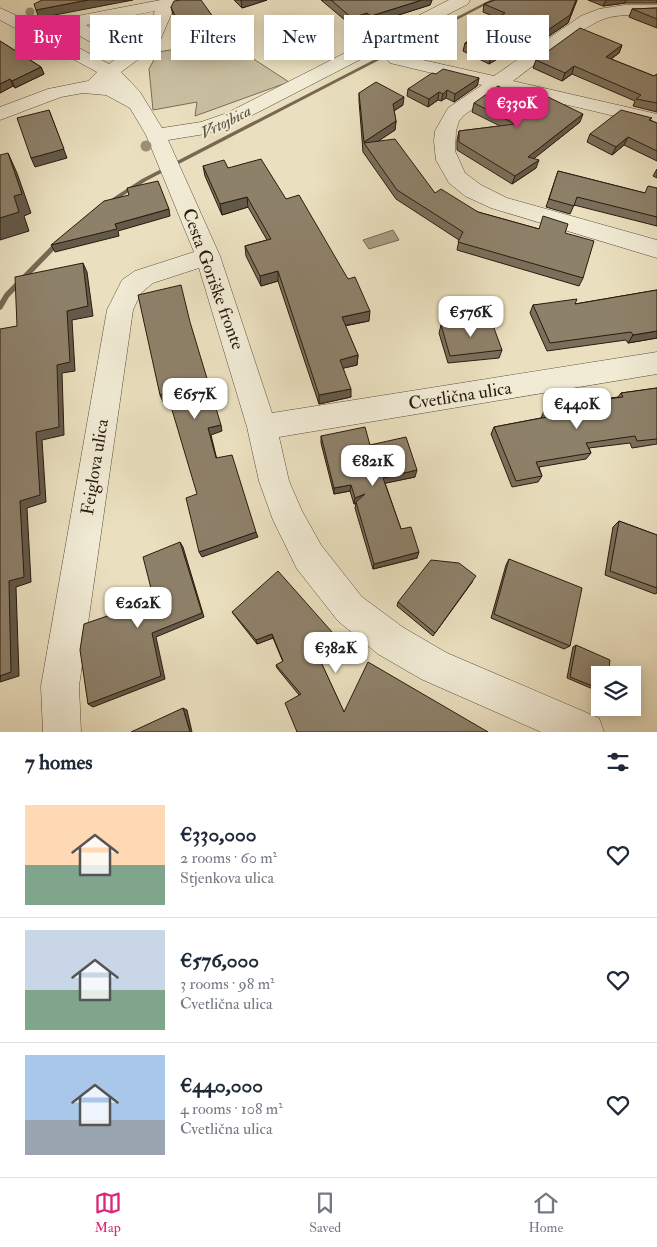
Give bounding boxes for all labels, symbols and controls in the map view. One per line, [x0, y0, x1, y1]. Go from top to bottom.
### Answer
chip: Buy [15, 15, 80, 60]
chip: Rent [90, 15, 161, 60]
chip: Filters [171, 15, 254, 60]
chip: New [264, 15, 334, 60]
chip: Apartment [344, 15, 457, 60]
chip: House [467, 15, 549, 60]
pin: €330K [482, 86, 552, 129]
text: €330K [496, 93, 538, 113]
water label: Vrtojbica [197, 101, 255, 143]
street label: Cesta Goriške fronte [177, 205, 249, 353]
pin: €576K [436, 296, 506, 338]
text: €576K [450, 302, 492, 322]
street label: Cvetlična ulica [407, 376, 514, 415]
pin: €657K [160, 378, 230, 420]
text: €657K [174, 384, 216, 404]
pin: €440K [542, 388, 612, 430]
text: €440K [554, 394, 600, 414]
street label: Feiglova ulica [76, 417, 114, 517]
pin: €821K [338, 444, 408, 487]
text: €821K [352, 451, 394, 471]
pin: €262K [103, 586, 173, 629]
text: €262K [116, 593, 160, 613]
pin: €382K [301, 632, 371, 674]
text: €382K [315, 638, 357, 658]
map controls [591, 666, 641, 716]
button: layers [591, 666, 641, 716]
icon: filters [604, 748, 632, 776]
text: 7 homes [25, 749, 92, 776]
text: €330,000 [180, 821, 256, 848]
icon: home [65, 825, 125, 885]
icon: heart [604, 841, 632, 869]
text: 2 rooms · 60 m² [180, 848, 277, 868]
text: Stjenkova ulica [180, 868, 274, 888]
text: €576,000 [180, 947, 259, 974]
icon: home [65, 950, 125, 1010]
icon: heart [604, 966, 632, 994]
text: 3 rooms · 98 m² [180, 974, 275, 994]
text: Cvetlična ulica [180, 994, 273, 1014]
text: €440,000 [180, 1072, 263, 1099]
icon: home [65, 1075, 125, 1135]
icon: heart [604, 1091, 632, 1119]
text: 4 rooms · 108 m² [180, 1099, 283, 1119]
text: Cvetlična ulica [180, 1119, 273, 1139]
tab: Map [94, 1189, 122, 1236]
tab: Saved [309, 1189, 341, 1236]
tab: Home [529, 1189, 563, 1236]

